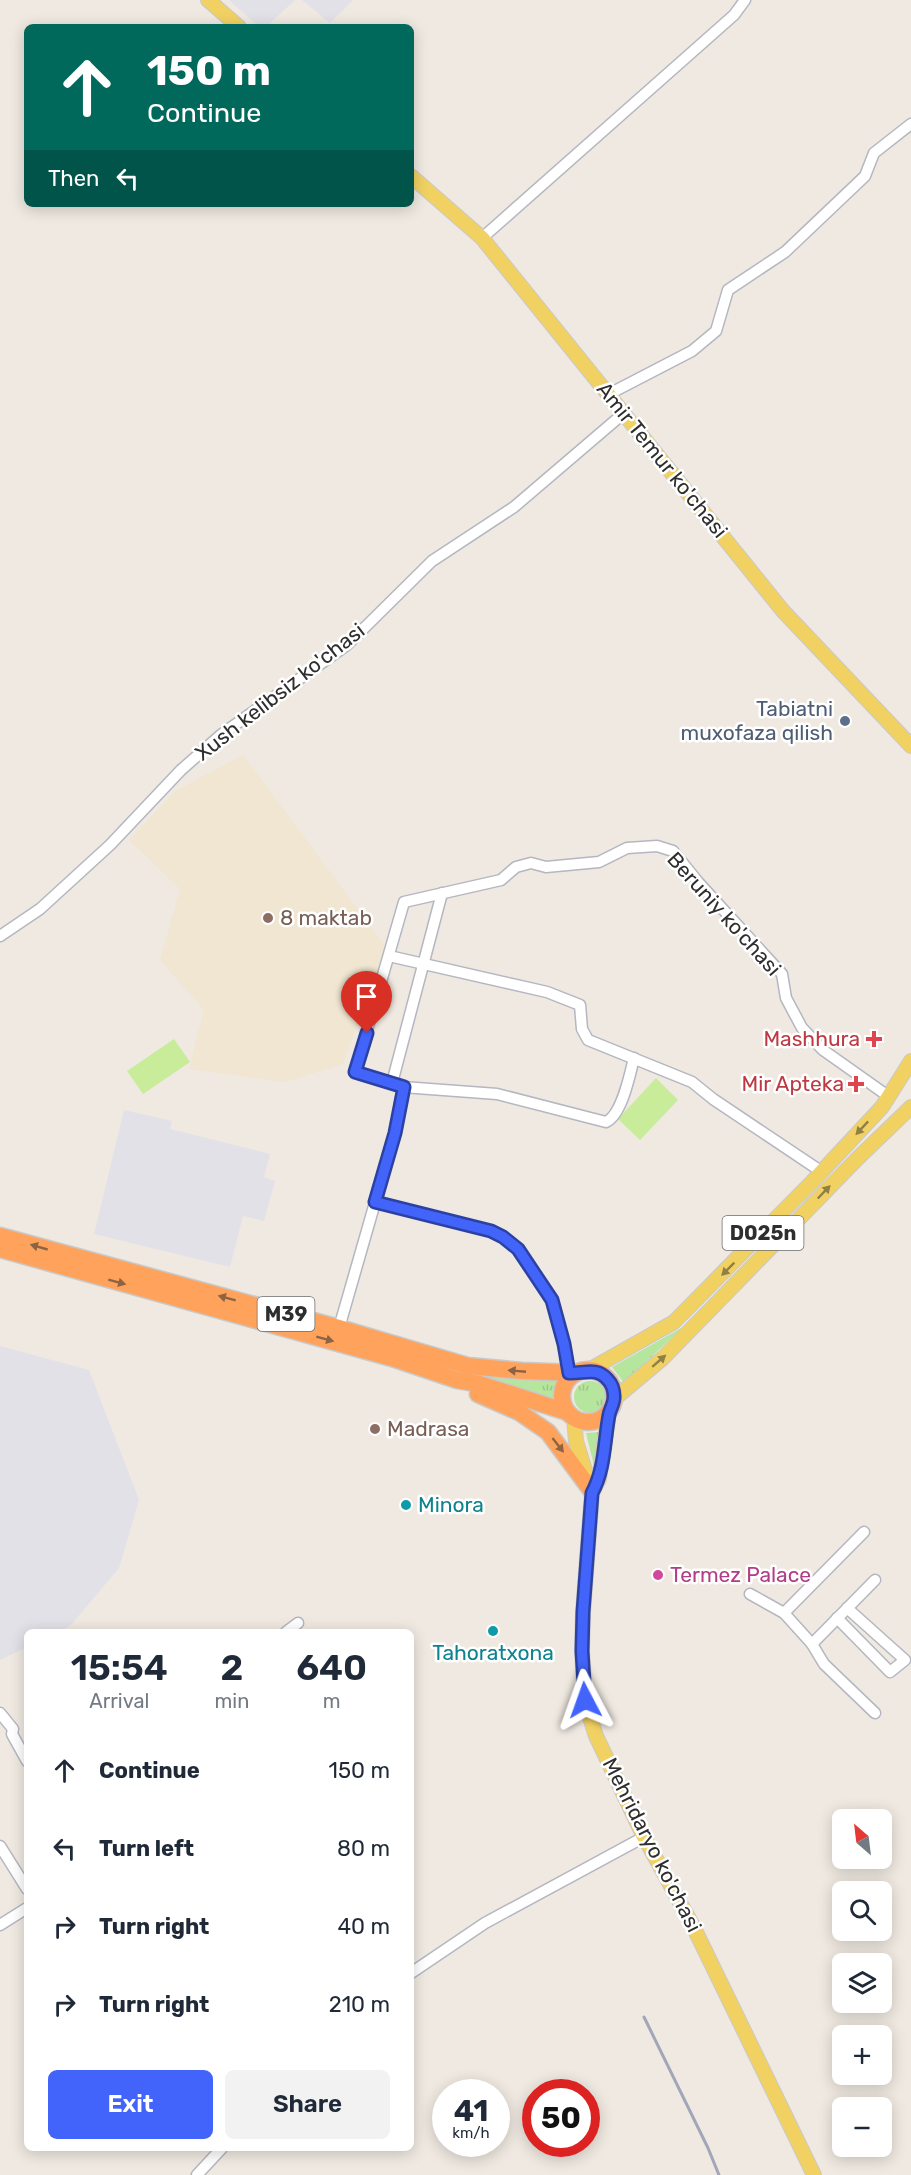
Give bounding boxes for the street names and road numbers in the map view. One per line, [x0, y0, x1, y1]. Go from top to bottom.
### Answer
street label: Amir Temur ko'chasi [592, 377, 733, 543]
street label: Xush kelibsiz ko'chasi [190, 618, 369, 765]
street label: Beruniy ko'chasi [662, 847, 786, 981]
road number: D025n [722, 1216, 804, 1250]
road number: M39 [258, 1297, 314, 1331]
street label: Мehridaryo ko'chasi [598, 1753, 707, 1936]

